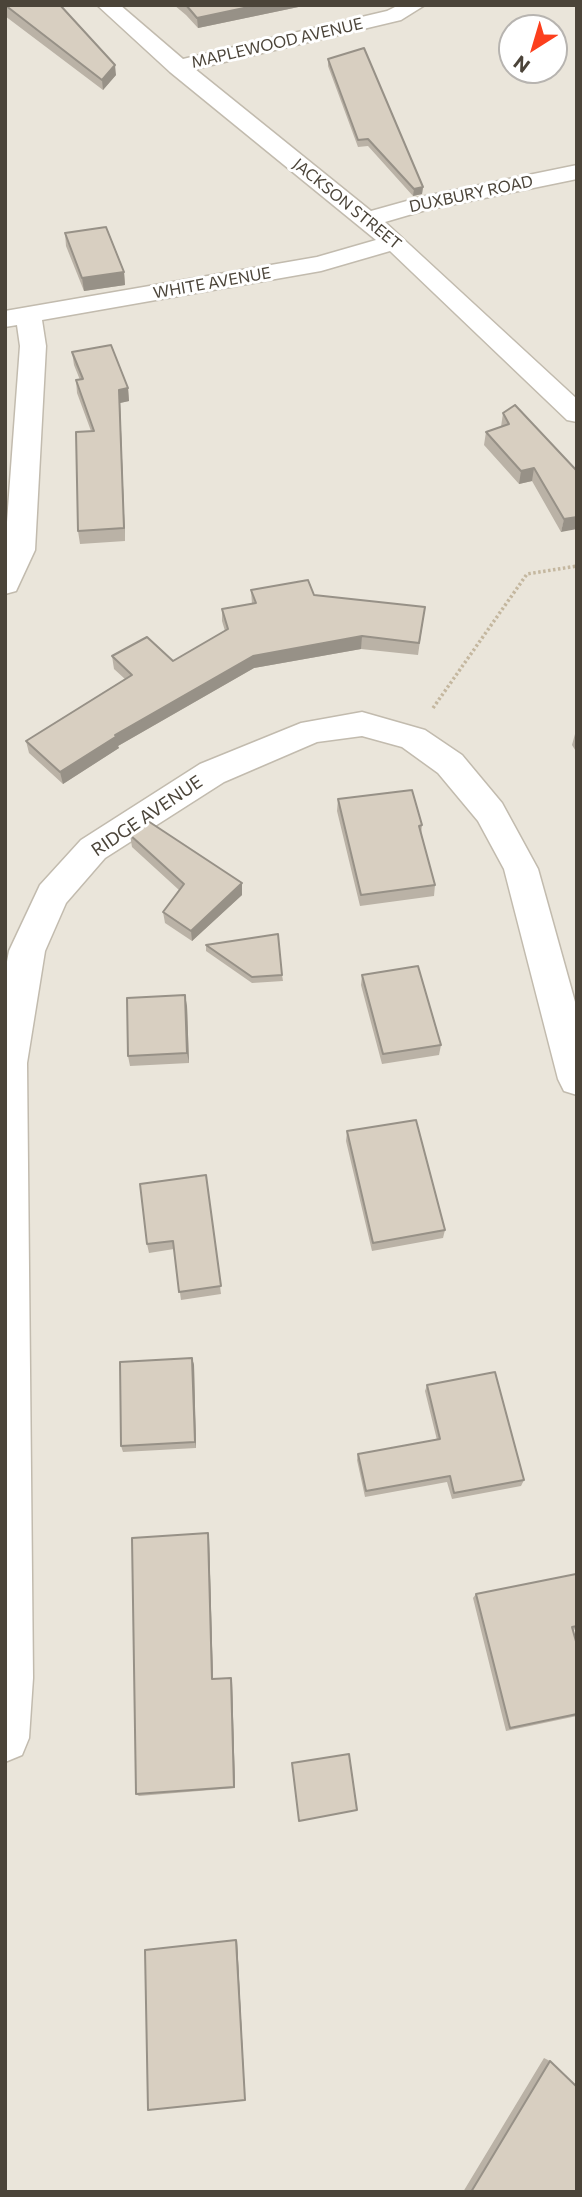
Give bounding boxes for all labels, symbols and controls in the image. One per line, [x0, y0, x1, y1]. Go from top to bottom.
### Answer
street label: MAPLEWOOD AVENUE [189, 14, 365, 72]
north arrow [498, 14, 568, 84]
text: N [509, 51, 534, 78]
street label: JACKSON STREET [289, 154, 405, 254]
street label: DUXBURY ROAD [407, 172, 535, 216]
street label: WHITE AVENUE [152, 263, 272, 303]
street label: RIDGE AVENUE [87, 771, 207, 861]

